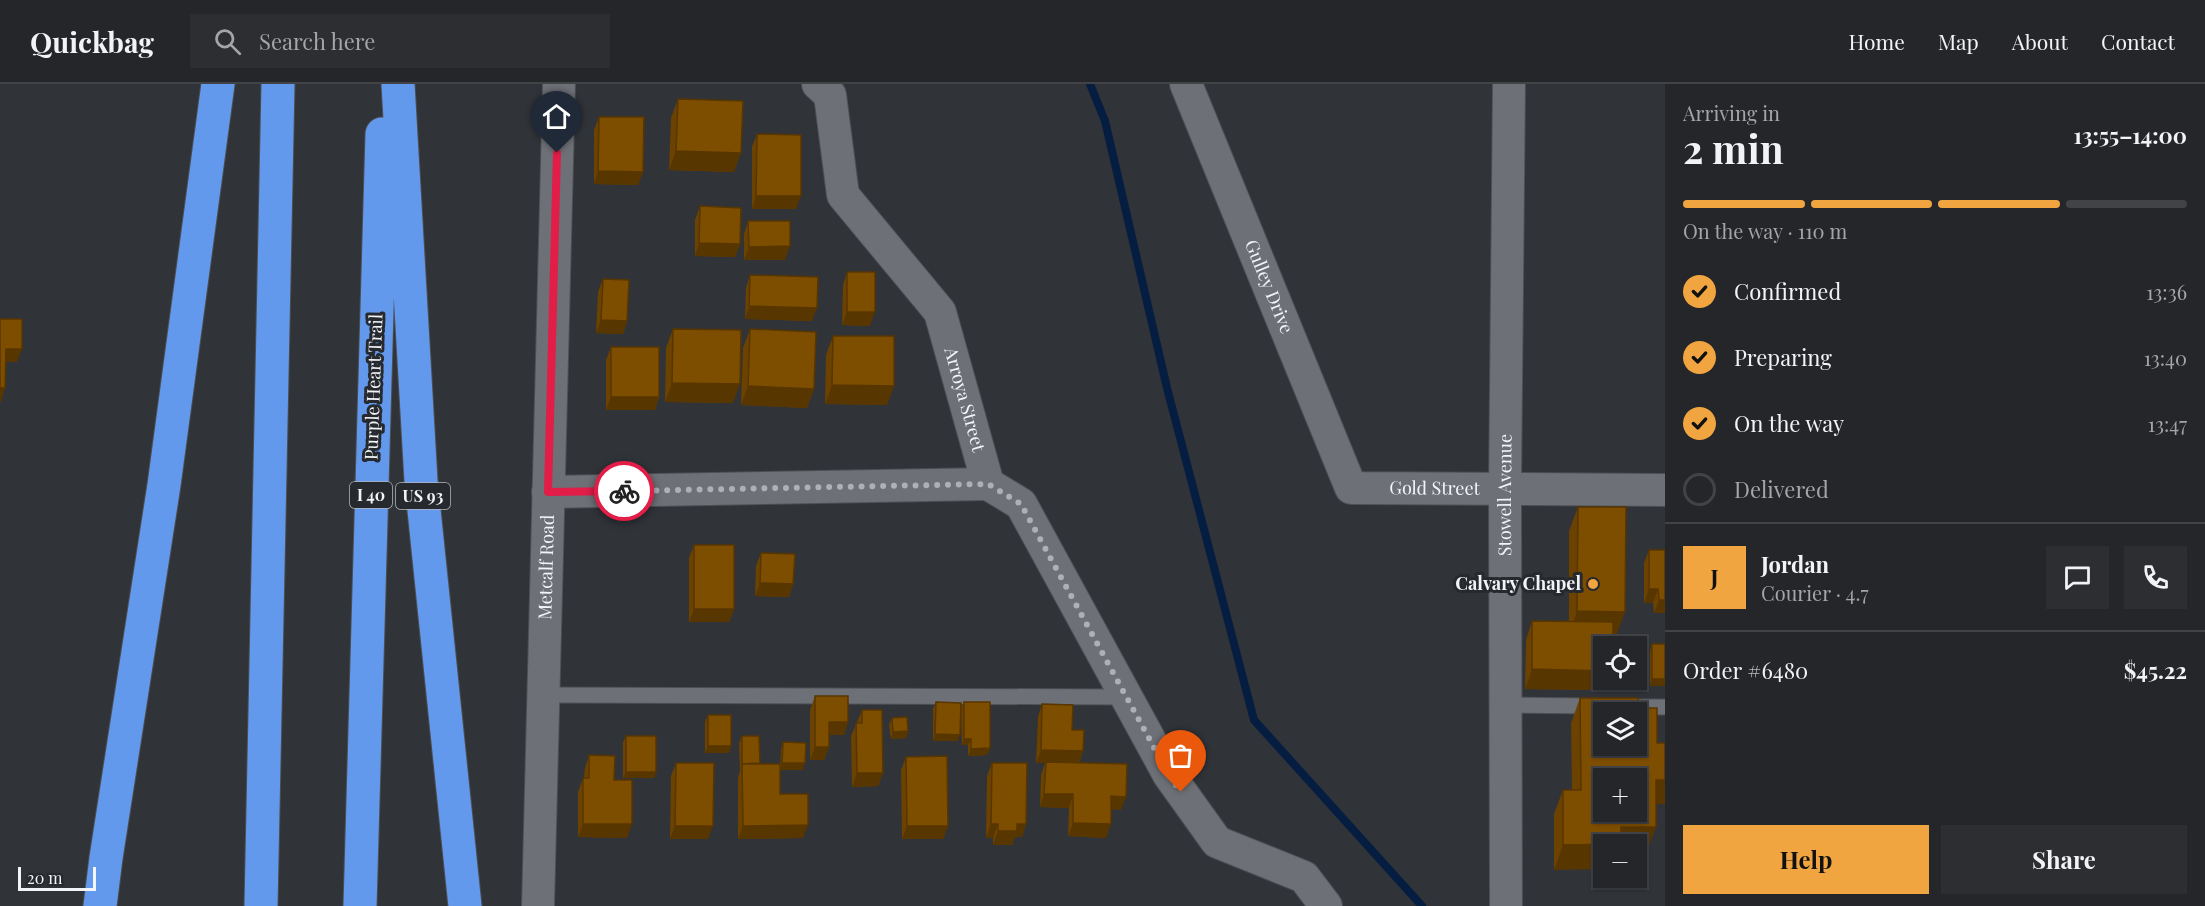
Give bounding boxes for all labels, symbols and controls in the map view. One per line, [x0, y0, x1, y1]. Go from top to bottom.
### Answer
search box [190, 14, 610, 68]
text: Quickbag [30, 23, 154, 60]
icon: search [211, 25, 244, 58]
text: Search here [259, 26, 375, 56]
text: Home [1849, 27, 1905, 55]
text: Map [1938, 27, 1979, 55]
text: About [2012, 27, 2068, 55]
text: Contact [2101, 27, 2175, 55]
pin [531, 91, 582, 153]
text: Arriving in [1683, 99, 1780, 126]
icon: home [540, 100, 573, 133]
text: 13:55–14:00 [2074, 120, 2187, 150]
text: 2 min [1683, 122, 1784, 174]
text: On the way · 110 m [1683, 217, 1847, 244]
street label: Gulley Drive [1240, 236, 1300, 337]
icon: check [1683, 275, 1716, 308]
text: Confirmed [1734, 276, 1841, 306]
text: 13:36 [2146, 278, 2187, 305]
street label: Purple Heart Trail [358, 314, 388, 460]
icon: check [1683, 341, 1716, 374]
text: Preparing [1734, 342, 1832, 372]
street label: Arroya Street [939, 343, 992, 455]
text: 13:40 [2144, 344, 2187, 371]
icon: check [1683, 407, 1716, 440]
text: On the way [1734, 408, 1844, 438]
text: 13:47 [2148, 410, 2187, 437]
street label: Stowell Avenue [1492, 434, 1517, 556]
courier [594, 461, 654, 521]
text: Delivered [1734, 474, 1829, 504]
icon: bike [608, 475, 641, 508]
street label: Gold Street [1389, 475, 1481, 500]
road number: I 40 [350, 482, 392, 508]
road number: US 93 [396, 483, 450, 509]
street label: Metcalf Road [532, 514, 559, 620]
button: chat [2046, 546, 2109, 609]
button: phone [2124, 546, 2187, 609]
text: Jordan [1761, 549, 1829, 579]
text: J [1710, 562, 1719, 592]
place label: Calvary Chapel [1455, 571, 1581, 595]
marker: Calvary Chapel [1586, 577, 1600, 591]
text: Courier · 4.7 [1761, 579, 1869, 606]
map controls [1593, 636, 1647, 888]
button: locate [1593, 636, 1647, 690]
text: Order #6480 [1683, 655, 1808, 685]
text: $45.22 [2124, 655, 2187, 685]
button: layers [1593, 702, 1647, 756]
pin [1155, 730, 1206, 792]
icon: bag [1164, 739, 1197, 772]
button: + [1593, 768, 1647, 822]
button: Help [1683, 825, 1929, 894]
button: Share [1941, 825, 2187, 894]
button: − [1593, 834, 1647, 888]
scale bar [18, 864, 96, 892]
text: 20 m [27, 867, 62, 888]

